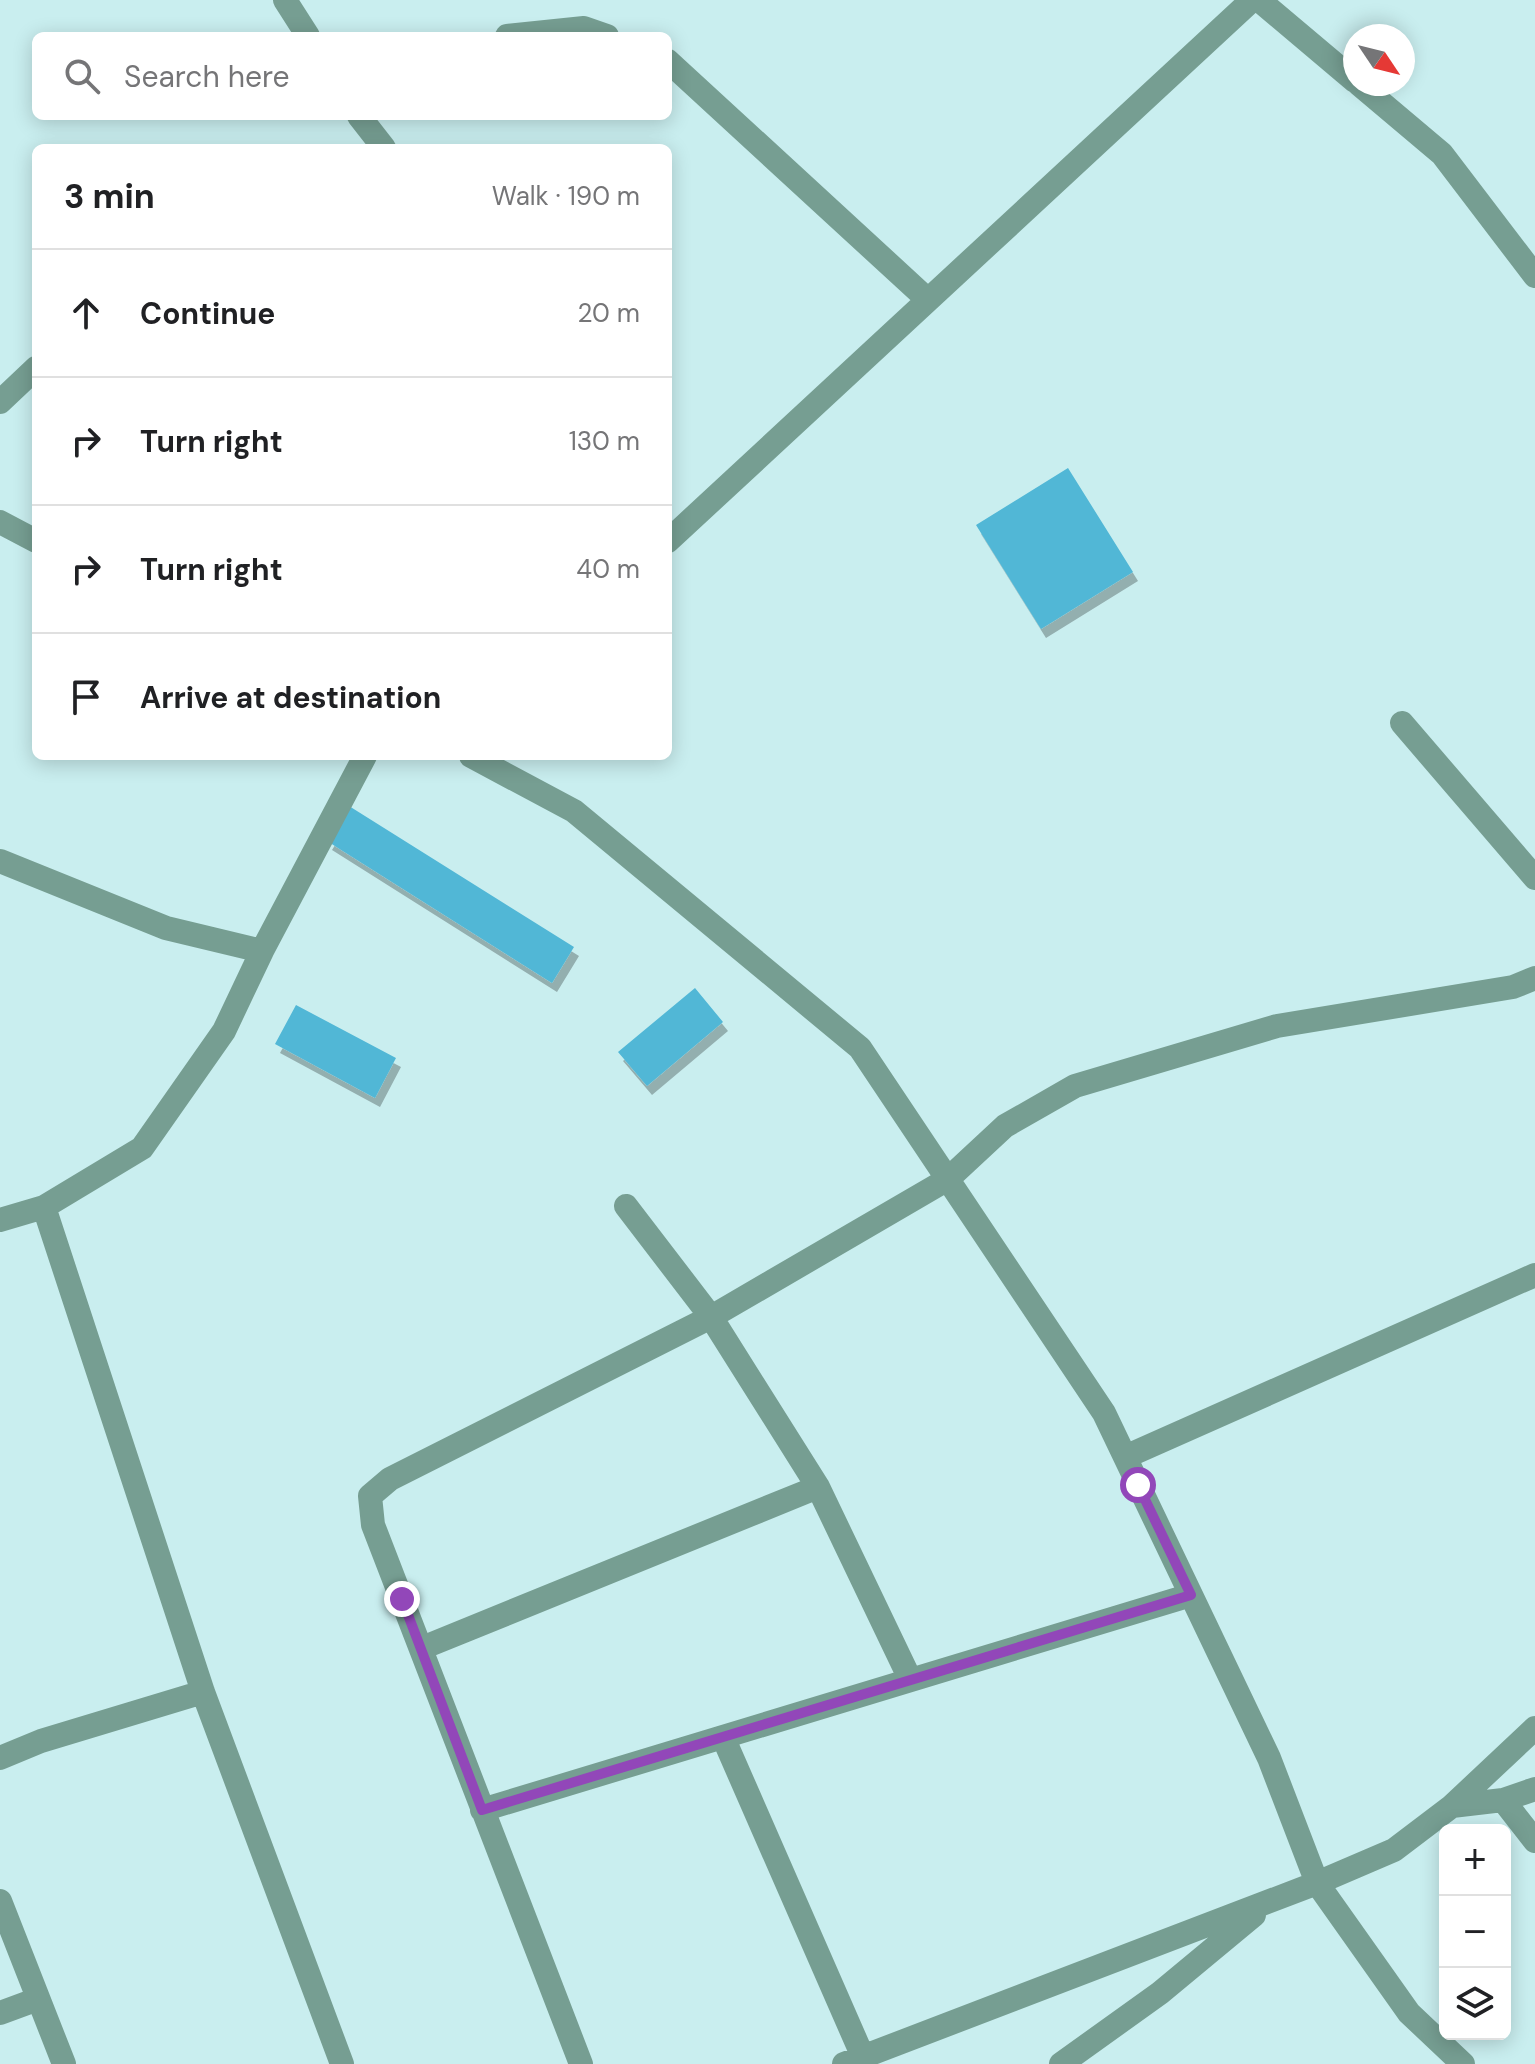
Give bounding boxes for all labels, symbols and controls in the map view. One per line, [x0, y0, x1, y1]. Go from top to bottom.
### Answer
north arrow [1343, 24, 1415, 96]
search box [32, 32, 672, 120]
icon: search [60, 54, 104, 98]
text: Search here [124, 57, 290, 96]
text: 3 min [64, 174, 155, 219]
text: Walk · 190 m [492, 179, 640, 213]
icon: ahead [64, 291, 108, 335]
text: Continue [140, 294, 275, 333]
text: 20 m [577, 296, 640, 330]
icon: right [64, 419, 108, 463]
text: Turn right [140, 422, 283, 461]
text: 130 m [569, 424, 640, 458]
icon: right [64, 547, 108, 591]
text: Turn right [140, 550, 283, 589]
text: 40 m [576, 552, 640, 586]
icon: arrive [64, 675, 108, 719]
text: Arrive at destination [140, 678, 441, 717]
route start [1120, 1467, 1156, 1503]
route end [384, 1581, 420, 1617]
map controls [1439, 1824, 1511, 2040]
button: + [1439, 1824, 1511, 1896]
button: − [1439, 1896, 1511, 1968]
button: layers [1439, 1968, 1511, 2040]

